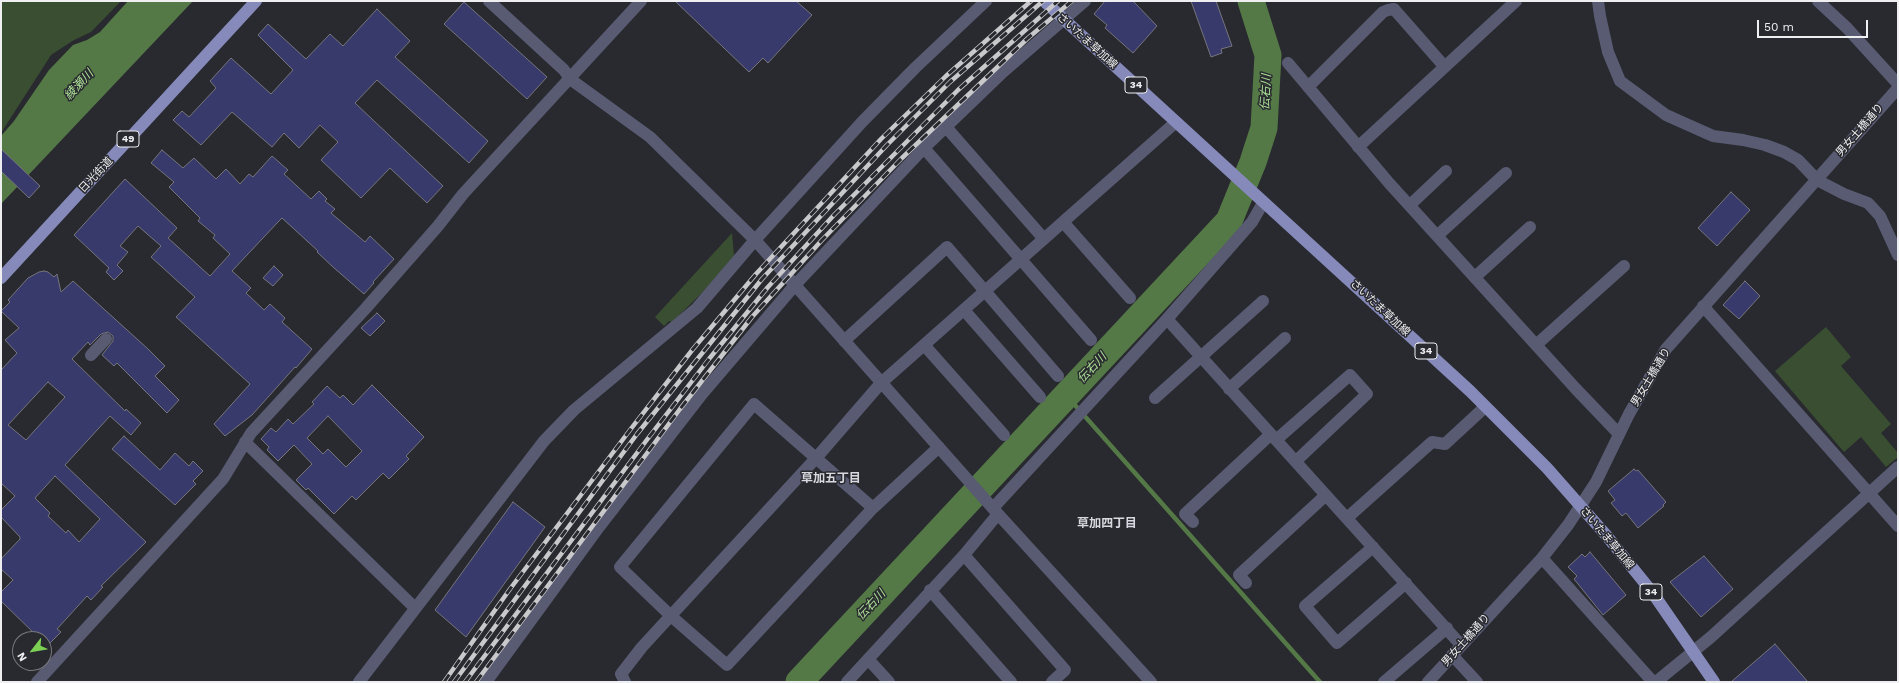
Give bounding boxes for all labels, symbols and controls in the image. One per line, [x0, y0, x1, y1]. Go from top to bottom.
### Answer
street label: さいたま草加線 [1054, 10, 1120, 72]
scale bar [1759, 12, 1870, 38]
text: 50 m [1764, 20, 1794, 34]
water label: 綾瀬川 [61, 67, 97, 103]
water label: 伝右川 [1258, 74, 1274, 110]
road number: 34 [1125, 77, 1147, 93]
street label: 男女土橋通り [1833, 101, 1887, 159]
road number: 49 [117, 131, 139, 147]
street label: 日光街道 [76, 154, 116, 196]
street label: さいたま草加線 [1347, 277, 1413, 339]
road number: 34 [1415, 343, 1437, 359]
street label: 男女土橋通り [1628, 345, 1674, 409]
water label: 伝右川 [1074, 350, 1110, 386]
district label: 草加五丁目 [801, 471, 861, 485]
street label: さいたま草加線 [1577, 504, 1637, 572]
district label: 草加四丁目 [1077, 516, 1137, 530]
road number: 34 [1640, 584, 1662, 600]
water label: 伝右川 [853, 587, 889, 623]
street label: 男女土橋通り [1439, 611, 1493, 669]
north arrow [12, 631, 52, 671]
text: N [14, 650, 30, 664]

